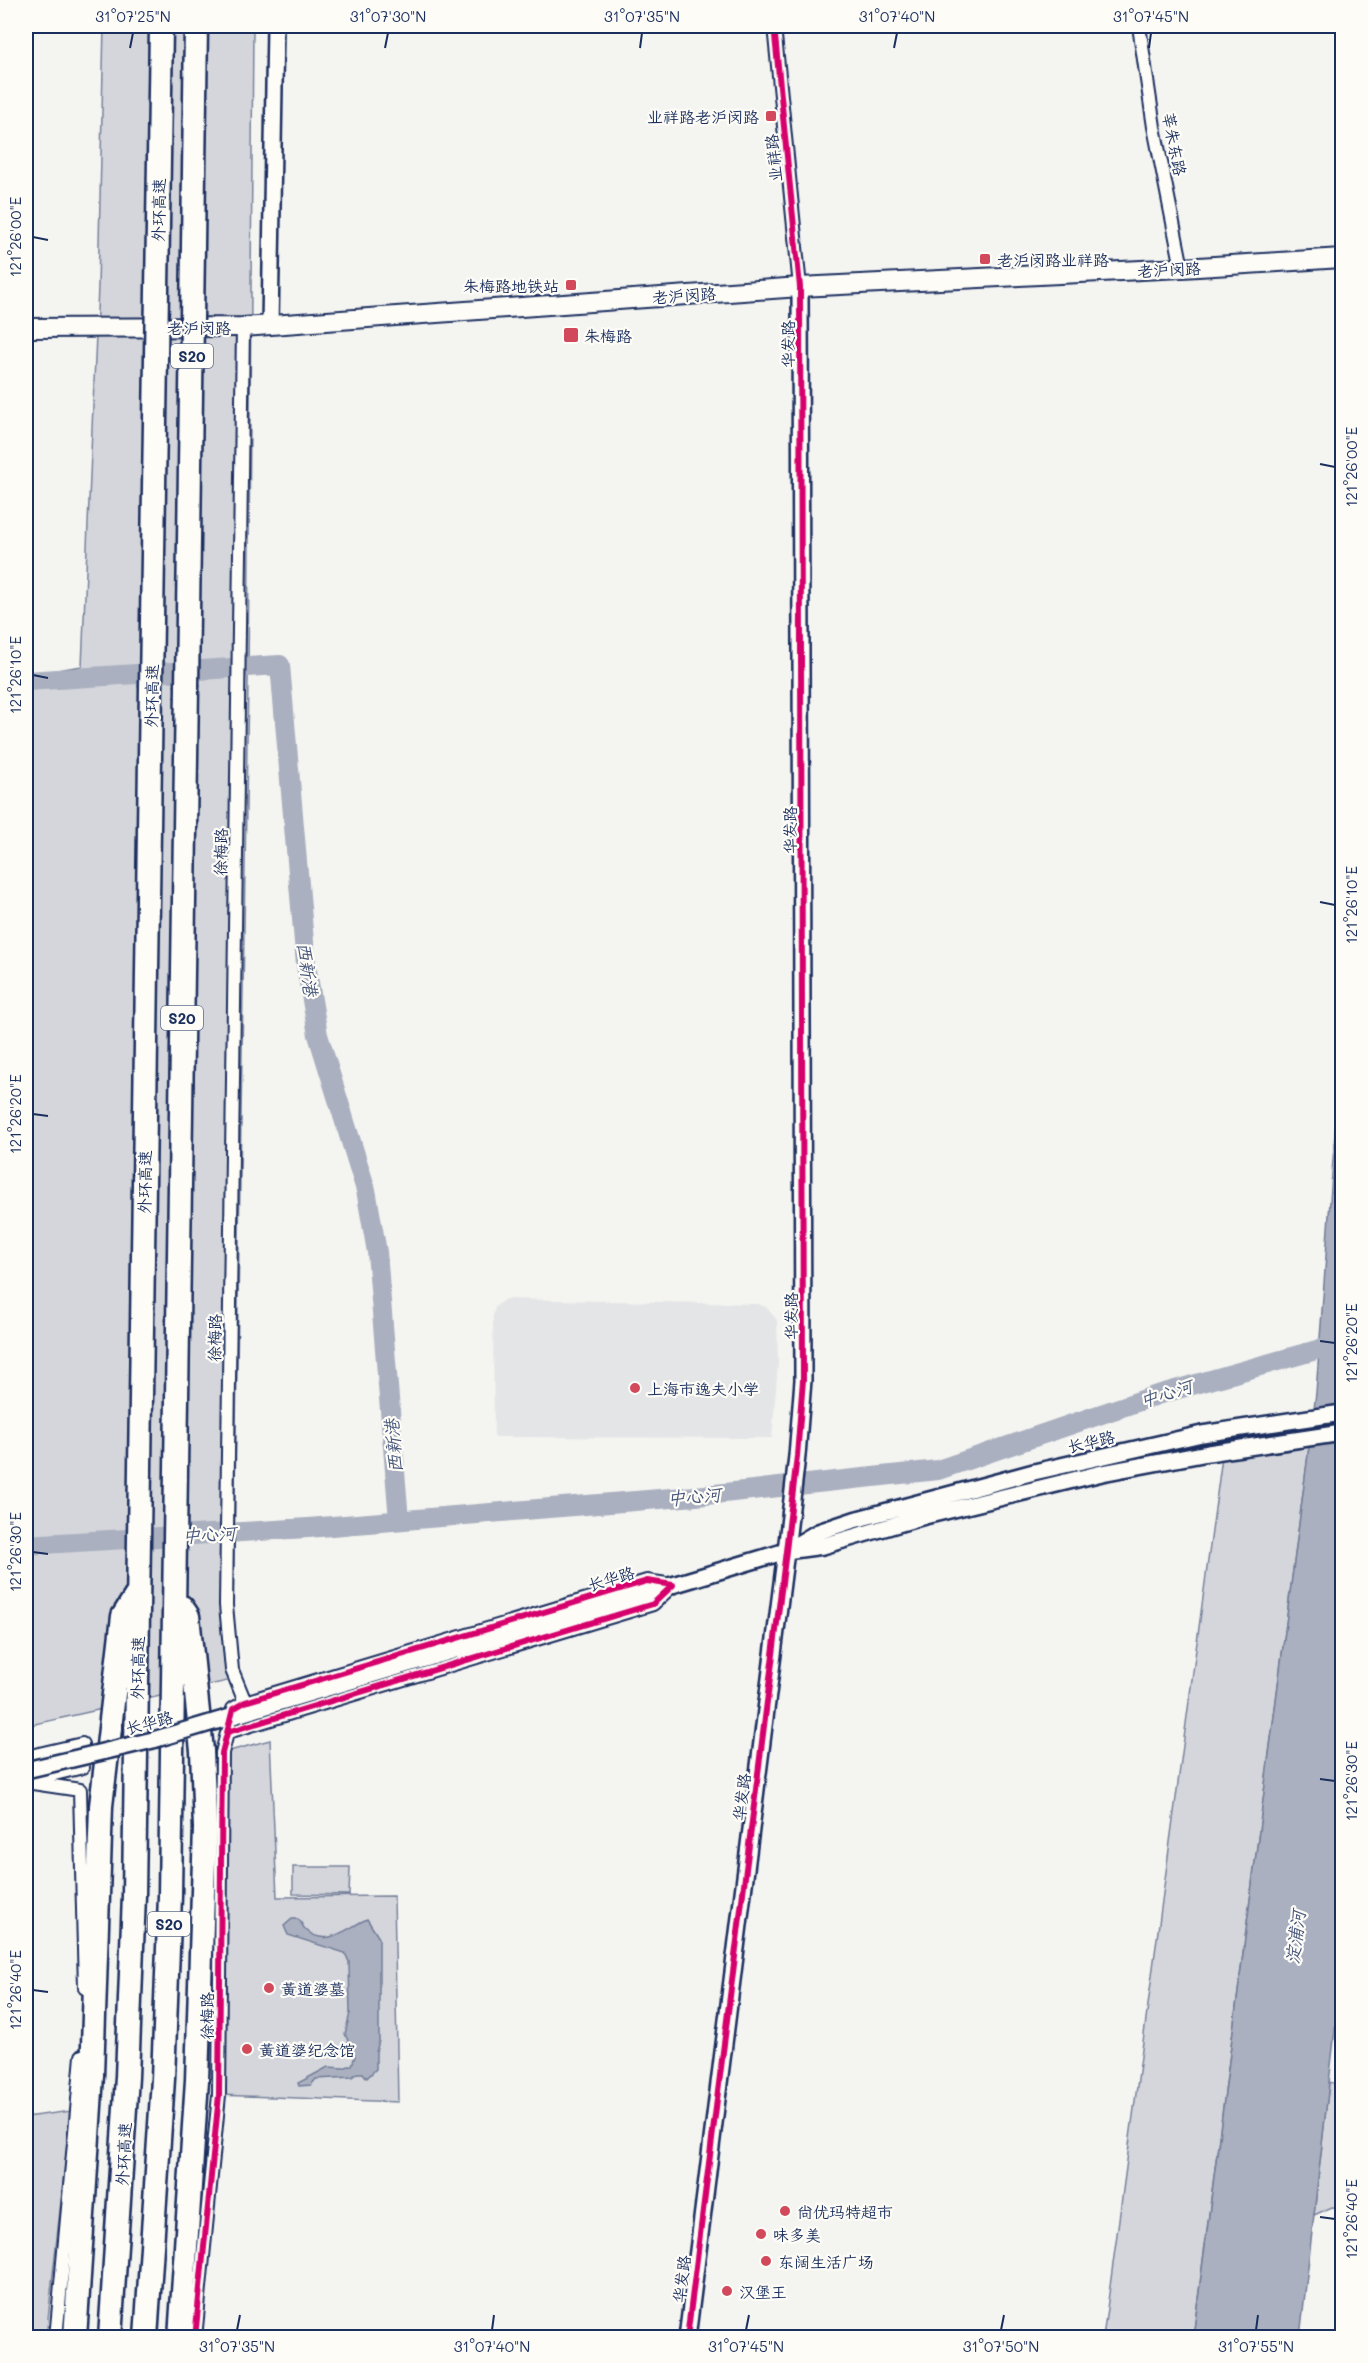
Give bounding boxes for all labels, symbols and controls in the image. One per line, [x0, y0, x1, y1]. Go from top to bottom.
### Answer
text: 31°07'25"N [95, 6, 171, 26]
text: 31°07'30"N [350, 6, 426, 26]
text: 31°07'35"N [604, 6, 680, 26]
text: 31°07'40"N [859, 6, 935, 26]
text: 31°07'45"N [1113, 6, 1189, 26]
place label: 业祥路老沪闵路 [647, 106, 759, 127]
marker: 业祥路老沪闵路 [764, 109, 778, 123]
street label: 莘朱东路 [1159, 111, 1191, 177]
street label: 业祥路 [760, 133, 786, 183]
street label: 外环高速 [147, 178, 169, 242]
text: 121°26'00"E [5, 196, 25, 277]
place label: 老沪闵路业祥路 [997, 249, 1109, 270]
marker: 老沪闵路业祥路 [978, 252, 992, 266]
street label: 老沪闵路 [1136, 257, 1202, 281]
place label: 朱梅路地铁站 [463, 275, 559, 296]
marker: 朱梅路地铁站 [564, 278, 578, 292]
street label: 老沪闵路 [651, 282, 717, 308]
street label: 老沪闵路 [167, 317, 231, 338]
street label: 华发路 [777, 320, 798, 368]
place label: 朱梅路 [584, 325, 632, 346]
marker: 朱梅路 [562, 326, 580, 344]
road number: S20 [171, 344, 213, 368]
text: 121°26'00"E [1341, 426, 1361, 507]
text: 121°26'10"E [5, 636, 25, 714]
street label: 外环高速 [140, 664, 162, 728]
street label: 华发路 [779, 806, 800, 854]
street label: 徐梅路 [209, 828, 231, 876]
text: 121°26'10"E [1341, 866, 1361, 944]
water label: 西新港 [292, 941, 324, 999]
road number: S20 [161, 1006, 203, 1030]
text: 121°26'20"E [5, 1074, 25, 1154]
street label: 外环高速 [133, 1150, 155, 1214]
street label: 华发路 [780, 1292, 801, 1340]
text: 121°26'20"E [1341, 1303, 1361, 1383]
street label: 徐梅路 [203, 1314, 225, 1362]
water label: 中心河 [1137, 1373, 1198, 1412]
place label: 上海市逸夫小学 [647, 1378, 759, 1399]
marker: 上海市逸夫小学 [628, 1381, 642, 1395]
water label: 西新港 [379, 1416, 407, 1474]
street label: 长华路 [1065, 1425, 1117, 1457]
water label: 中心河 [666, 1481, 725, 1510]
text: 121°26'30"E [5, 1511, 25, 1592]
water label: 中心河 [181, 1520, 240, 1547]
street label: 长华路 [585, 1561, 637, 1595]
street label: 外环高速 [126, 1636, 148, 1700]
street label: 长华路 [123, 1706, 175, 1738]
text: 121°26'30"E [1341, 1740, 1361, 1821]
street label: 华发路 [728, 1772, 754, 1822]
water label: 淀浦河 [1280, 1906, 1311, 1965]
road number: S20 [148, 1912, 190, 1936]
text: 121°26'40"E [5, 1949, 25, 2030]
place label: 黄道婆墓 [281, 1978, 345, 1999]
marker: 黄道婆墓 [262, 1981, 276, 1995]
street label: 徐梅路 [196, 1992, 217, 2040]
place label: 黄道婆纪念馆 [259, 2039, 355, 2060]
marker: 黄道婆纪念馆 [240, 2042, 254, 2056]
street label: 外环高速 [111, 2121, 135, 2187]
text: 121°26'40"E [1341, 2178, 1361, 2259]
place label: 尚优玛特超市 [797, 2201, 893, 2222]
marker: 尚优玛特超市 [778, 2204, 792, 2218]
place label: 味多美 [773, 2224, 821, 2245]
marker: 味多美 [754, 2227, 768, 2241]
place label: 东阔生活广场 [778, 2251, 874, 2272]
street label: 华发路 [668, 2254, 694, 2304]
marker: 东阔生活广场 [759, 2254, 773, 2268]
place label: 汉堡王 [739, 2281, 787, 2302]
marker: 汉堡王 [720, 2284, 734, 2298]
text: 31°07'35"N [199, 2336, 275, 2356]
text: 31°07'40"N [454, 2336, 530, 2356]
text: 31°07'45"N [708, 2336, 784, 2356]
text: 31°07'50"N [963, 2336, 1039, 2356]
text: 31°07'55"N [1218, 2336, 1294, 2356]

